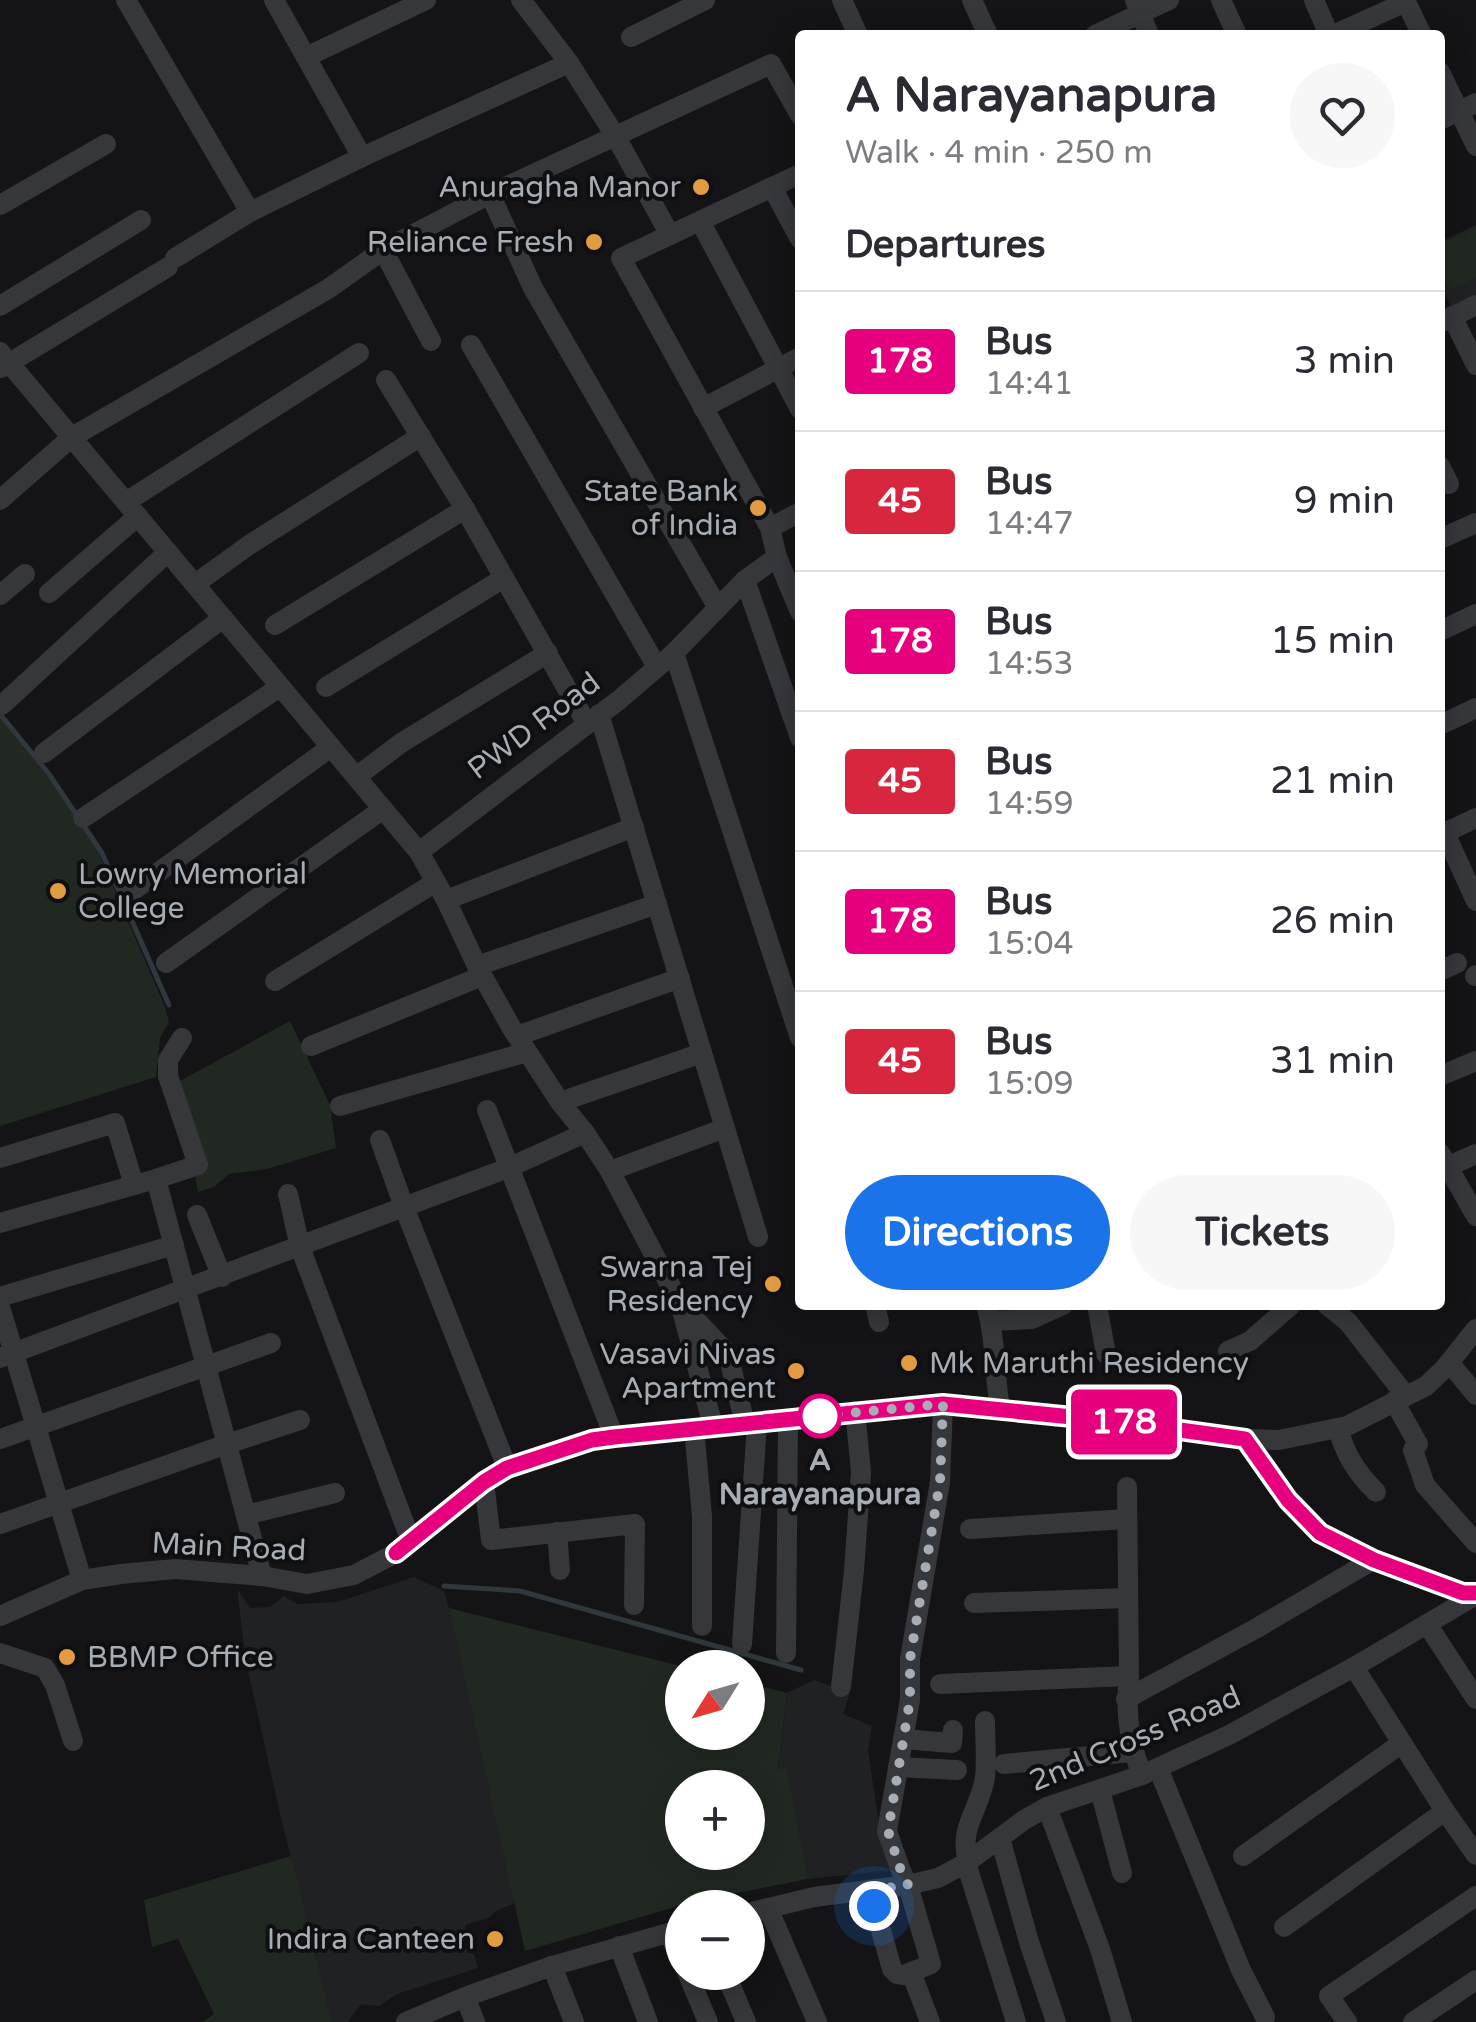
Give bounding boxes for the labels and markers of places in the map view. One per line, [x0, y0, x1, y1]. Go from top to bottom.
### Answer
place label: Anuragha Manor [438, 169, 682, 206]
marker: Anuragha Manor [690, 176, 712, 198]
place label: Reliance Fresh [367, 224, 574, 261]
marker: Reliance Fresh [583, 231, 605, 253]
place label: State Bank of India [584, 473, 738, 544]
marker: State Bank of India [747, 497, 769, 519]
place label: Lowry Memorial College [78, 856, 307, 927]
marker: Lowry Memorial College [47, 880, 69, 902]
place label: Swarna Tej Residency [600, 1249, 753, 1320]
marker: Swarna Tej Residency [762, 1273, 784, 1295]
place label: Vasavi Nivas Apartment [600, 1336, 776, 1407]
place label: Mk Maruthi Residency [929, 1345, 1249, 1382]
marker: Mk Maruthi Residency [898, 1352, 920, 1374]
marker: Vasavi Nivas Apartment [785, 1360, 807, 1382]
marker: A Narayanapura [799, 1395, 841, 1437]
place label: A Narayanapura [719, 1442, 921, 1513]
place label: BBMP Office [87, 1639, 274, 1676]
marker: BBMP Office [56, 1646, 78, 1668]
place label: Indira Canteen [267, 1921, 475, 1958]
marker: Indira Canteen [484, 1928, 506, 1950]

